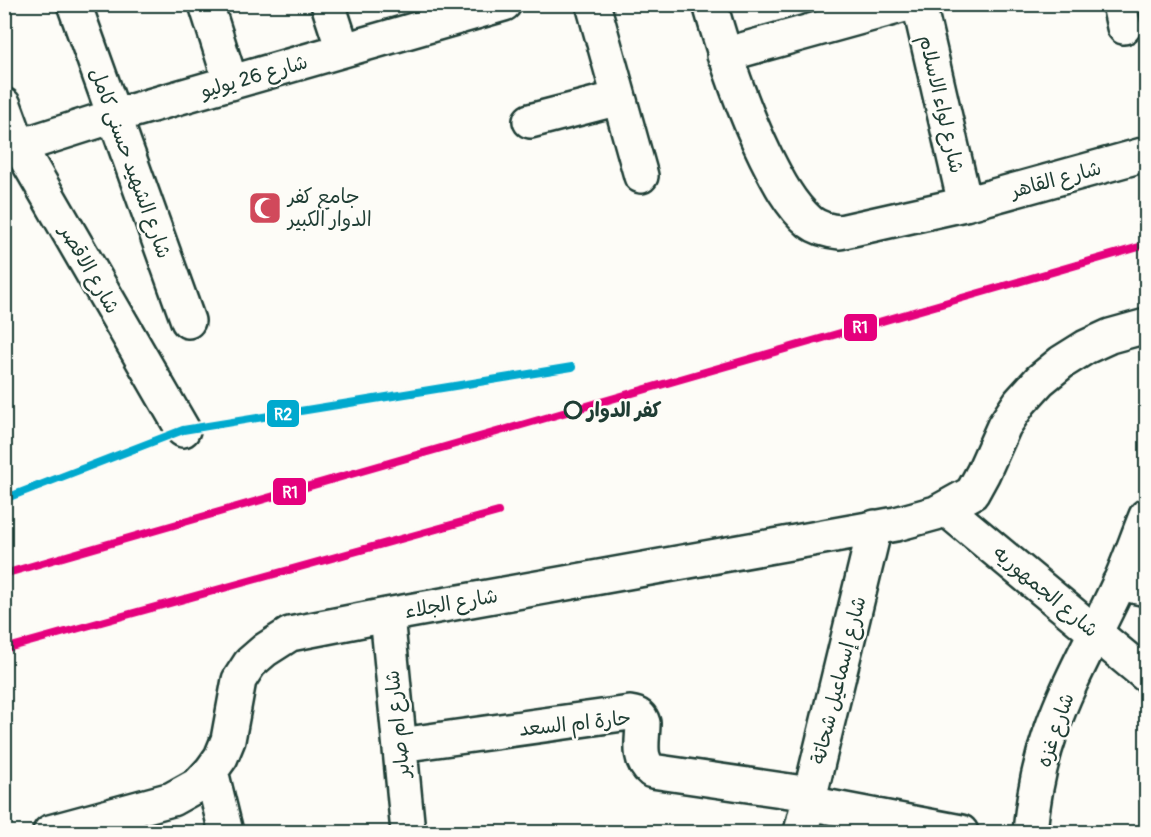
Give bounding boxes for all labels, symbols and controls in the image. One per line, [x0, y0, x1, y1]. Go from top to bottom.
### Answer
street label: شارع لواء الاسلام [912, 33, 970, 176]
street label: شارع 26 يوليو [197, 49, 311, 105]
street label: شارع الشهيد حسنى كامل [83, 64, 177, 262]
street label: شارع القاهر [1006, 155, 1104, 205]
place label: جامع كفر الدوار الكبير [286, 184, 372, 232]
mosque icon: جامع كفر الدوار الكبير [247, 190, 283, 226]
street label: شارع الاقصر [52, 219, 125, 319]
line badge: R1 [843, 313, 878, 342]
text: R1 [852, 318, 868, 338]
place label: كفر الدوار [585, 398, 662, 423]
line badge: R2 [266, 399, 300, 428]
marker: كفر الدوار [564, 401, 582, 419]
text: R2 [274, 405, 292, 425]
line badge: R1 [272, 477, 307, 506]
text: R1 [282, 483, 298, 503]
street label: شارع الجمهوريه [987, 540, 1103, 643]
street label: شارع الجلاء [402, 583, 500, 625]
street label: شارع إسماعيل شحاتة [806, 594, 872, 767]
street label: شارع ام صابر [379, 669, 418, 781]
street label: شارع غزه [1031, 690, 1081, 771]
street label: حارة ام السعد [518, 705, 633, 744]

